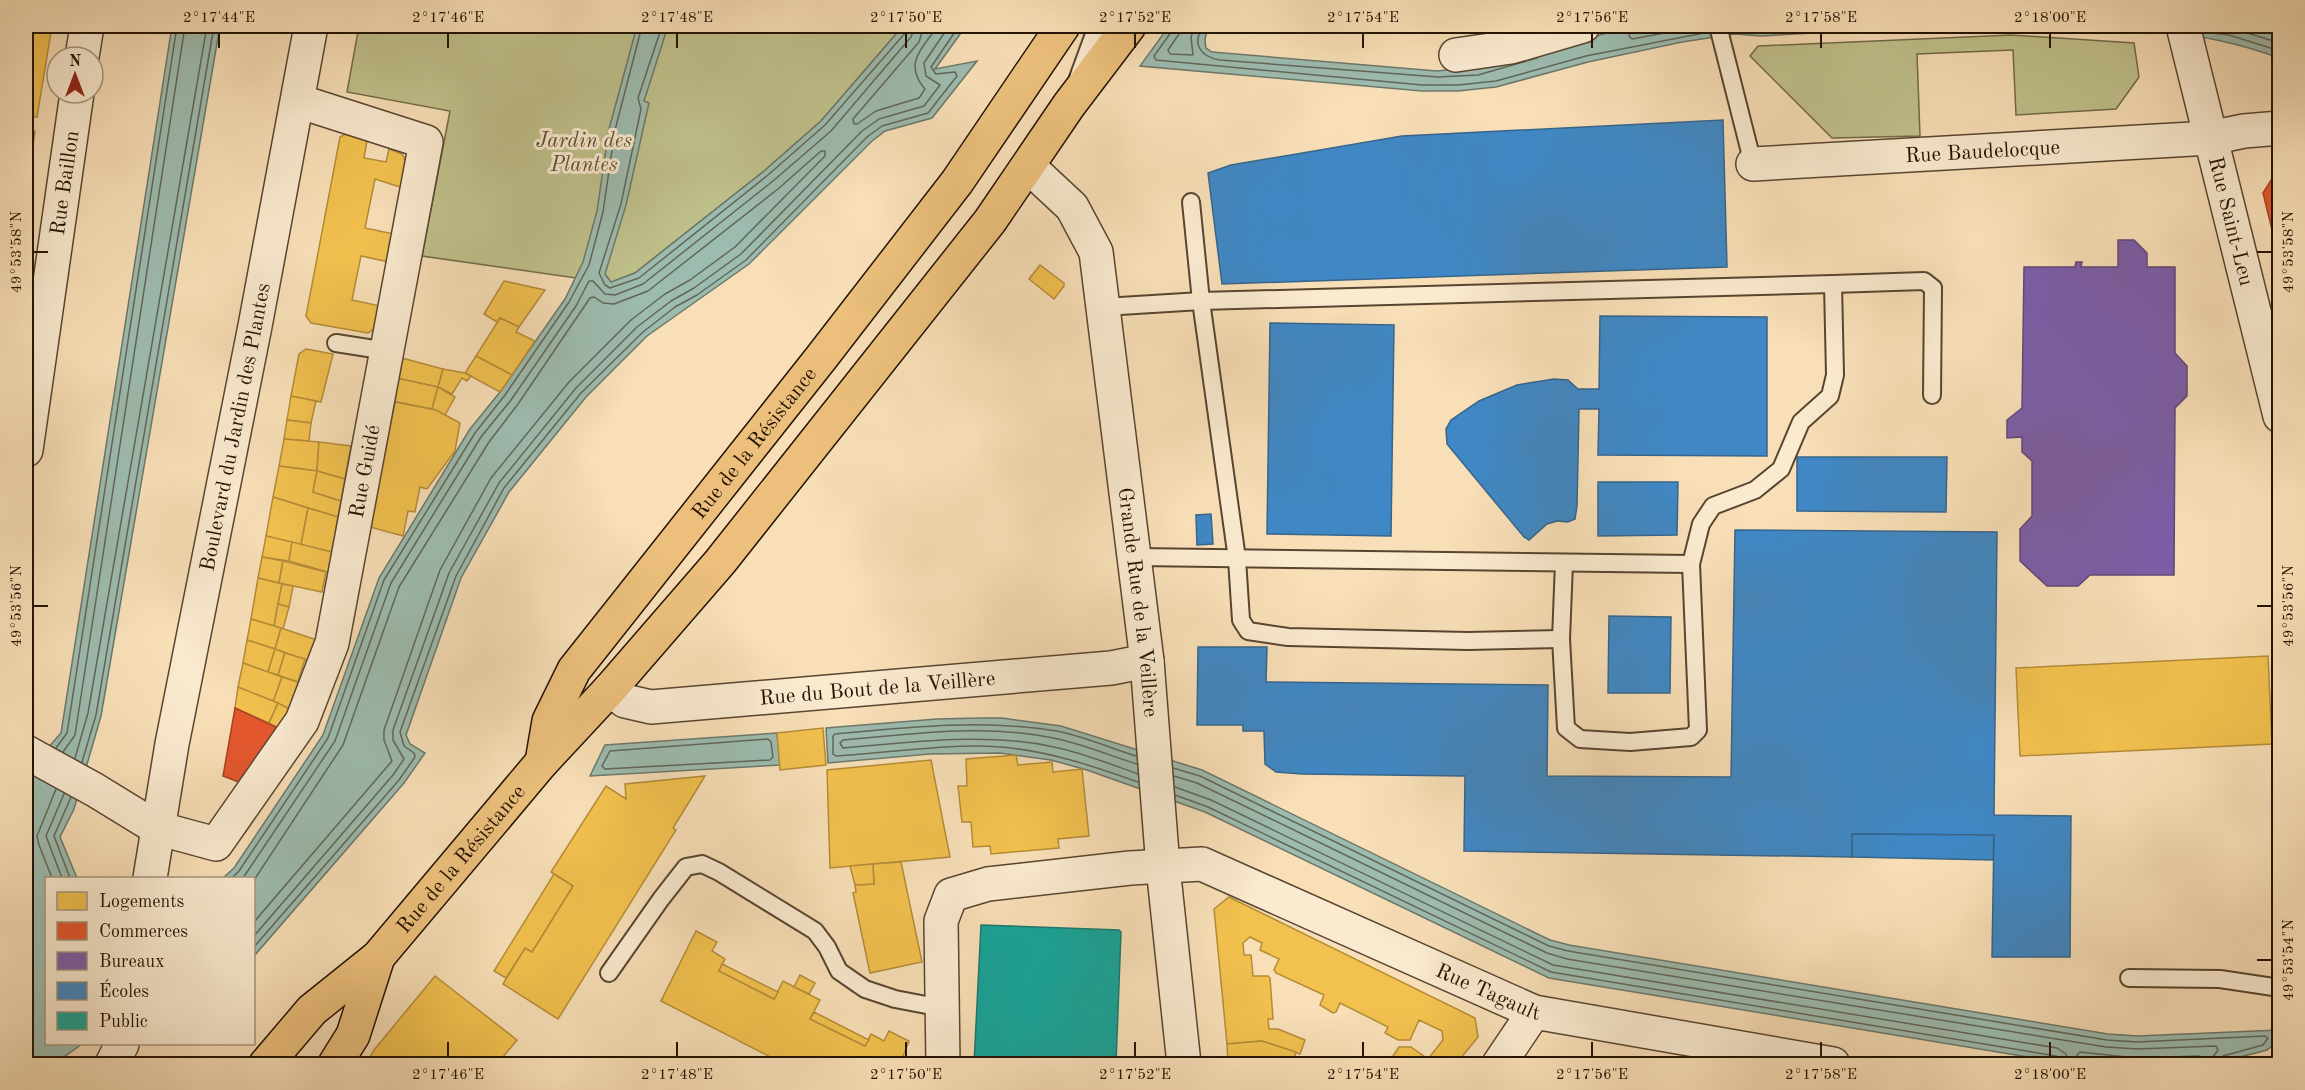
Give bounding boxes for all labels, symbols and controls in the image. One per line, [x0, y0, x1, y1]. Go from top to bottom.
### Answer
text: 2°17'44"E [183, 11, 255, 26]
text: 2°17'46"E [412, 11, 484, 26]
text: 2°17'48"E [641, 11, 713, 26]
text: 2°17'50"E [870, 11, 942, 26]
text: 2°17'52"E [1099, 11, 1171, 26]
text: 2°17'54"E [1327, 11, 1399, 26]
text: 2°17'56"E [1556, 11, 1628, 26]
text: 2°17'58"E [1785, 11, 1857, 26]
text: 2°18'00"E [2014, 11, 2086, 26]
north arrow [45, 45, 105, 105]
text: N [69, 54, 82, 70]
street label: Rue Baillon [48, 129, 84, 237]
park label: Jardin des Plantes [536, 131, 632, 176]
street label: Rue Baudelocque [1905, 138, 2061, 167]
street label: Rue Saint-Leu [2204, 155, 2256, 288]
text: 49°53'58"N [10, 211, 25, 293]
text: 49°53'58"N [2282, 211, 2297, 293]
street label: Boulevard du Jardin des Plantes [198, 281, 275, 573]
street label: Rue de la Résistance [689, 364, 821, 524]
street label: Rue Guidé [347, 423, 385, 520]
street label: Grande Rue de la Veillère [1113, 486, 1160, 718]
text: 49°53'56"N [10, 565, 25, 647]
text: 49°53'56"N [2282, 565, 2297, 647]
street label: Rue du Bout de la Veillère [759, 669, 996, 710]
street label: Rue de la Résistance [394, 781, 530, 938]
legend [45, 877, 255, 1045]
text: Logements [99, 893, 185, 911]
text: 49°53'54"N [2282, 919, 2297, 1001]
text: Commerces [99, 923, 188, 941]
text: Bureaux [99, 953, 165, 971]
street label: Rue Tagault [1432, 961, 1542, 1025]
text: Écoles [99, 979, 149, 1001]
text: Public [99, 1013, 148, 1031]
text: 2°17'46"E [412, 1068, 484, 1083]
text: 2°17'48"E [641, 1068, 713, 1083]
text: 2°17'50"E [870, 1068, 942, 1083]
text: 2°17'52"E [1099, 1068, 1171, 1083]
text: 2°17'54"E [1327, 1068, 1399, 1083]
text: 2°17'56"E [1556, 1068, 1628, 1083]
text: 2°17'58"E [1785, 1068, 1857, 1083]
text: 2°18'00"E [2014, 1068, 2086, 1083]

